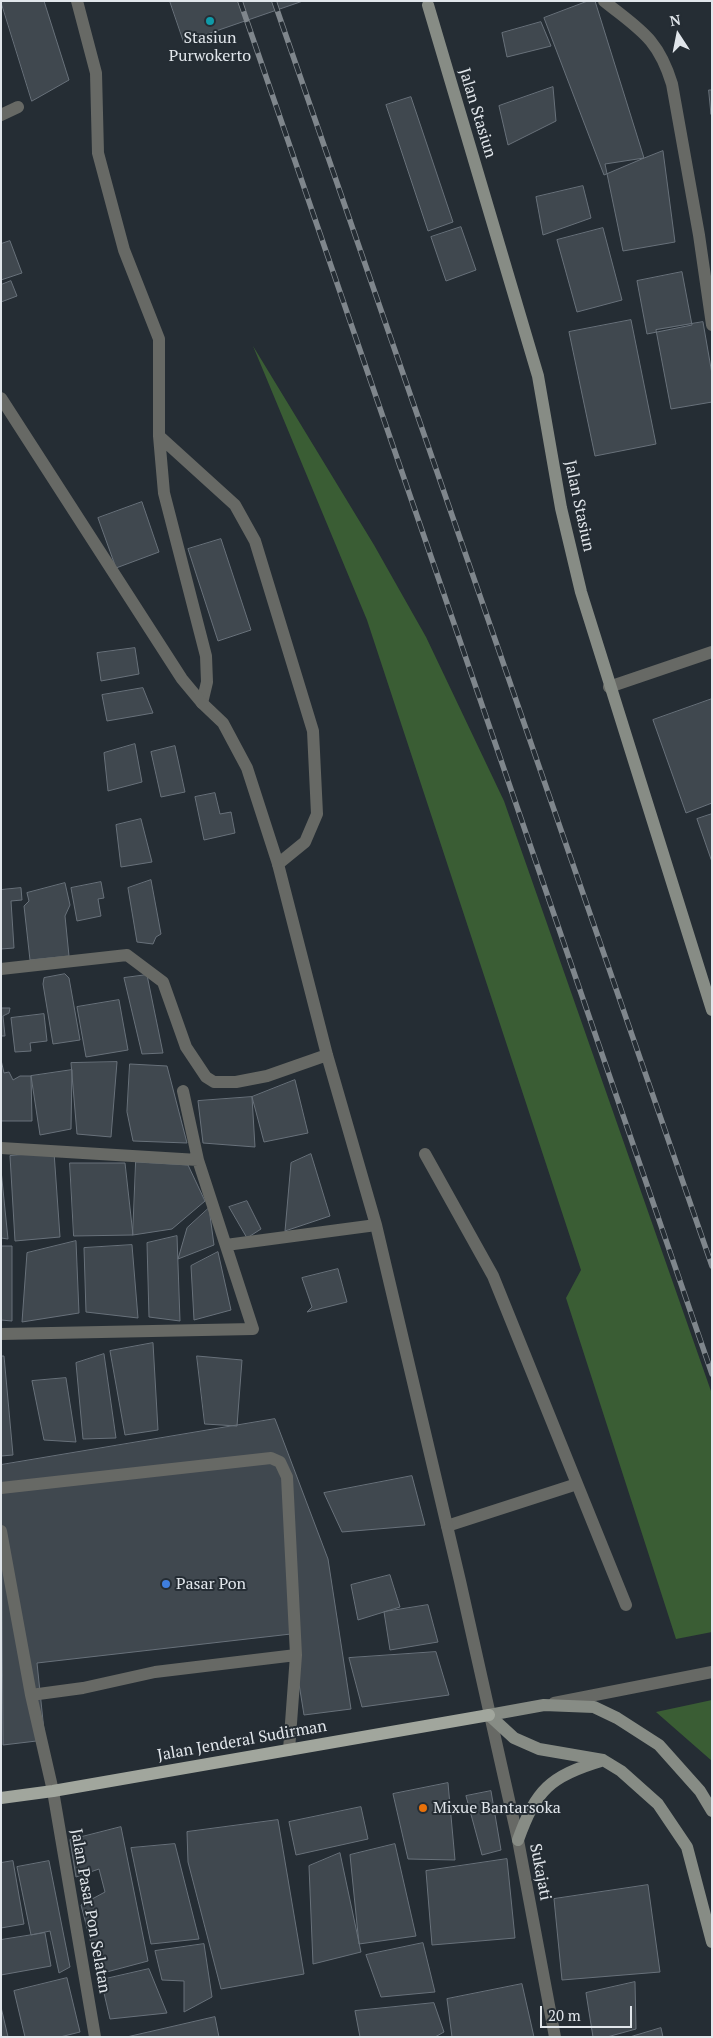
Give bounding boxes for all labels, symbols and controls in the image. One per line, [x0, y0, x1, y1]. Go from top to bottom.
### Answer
text: N [668, 9, 682, 30]
north arrow [653, 10, 703, 60]
marker: Stasiun Purwokerto [204, 15, 216, 27]
place label: Stasiun Purwokerto [169, 28, 251, 66]
street label: Jalan Stasiun [454, 66, 500, 160]
street label: Jalan Stasiun [560, 459, 598, 553]
place label: Pasar Pon [176, 1574, 246, 1594]
marker: Pasar Pon [160, 1578, 172, 1590]
street label: Jalan Jenderal Sudirman [156, 1717, 328, 1765]
place label: Mixue Bantarsoka [433, 1798, 561, 1818]
marker: Mixue Bantarsoka [417, 1802, 429, 1814]
street label: Jalan Pasar Pon Selatan [66, 1827, 114, 1995]
street label: Sukajati [525, 1842, 555, 1902]
scale bar [543, 1996, 636, 2028]
text: 20 m [548, 2005, 581, 2025]

